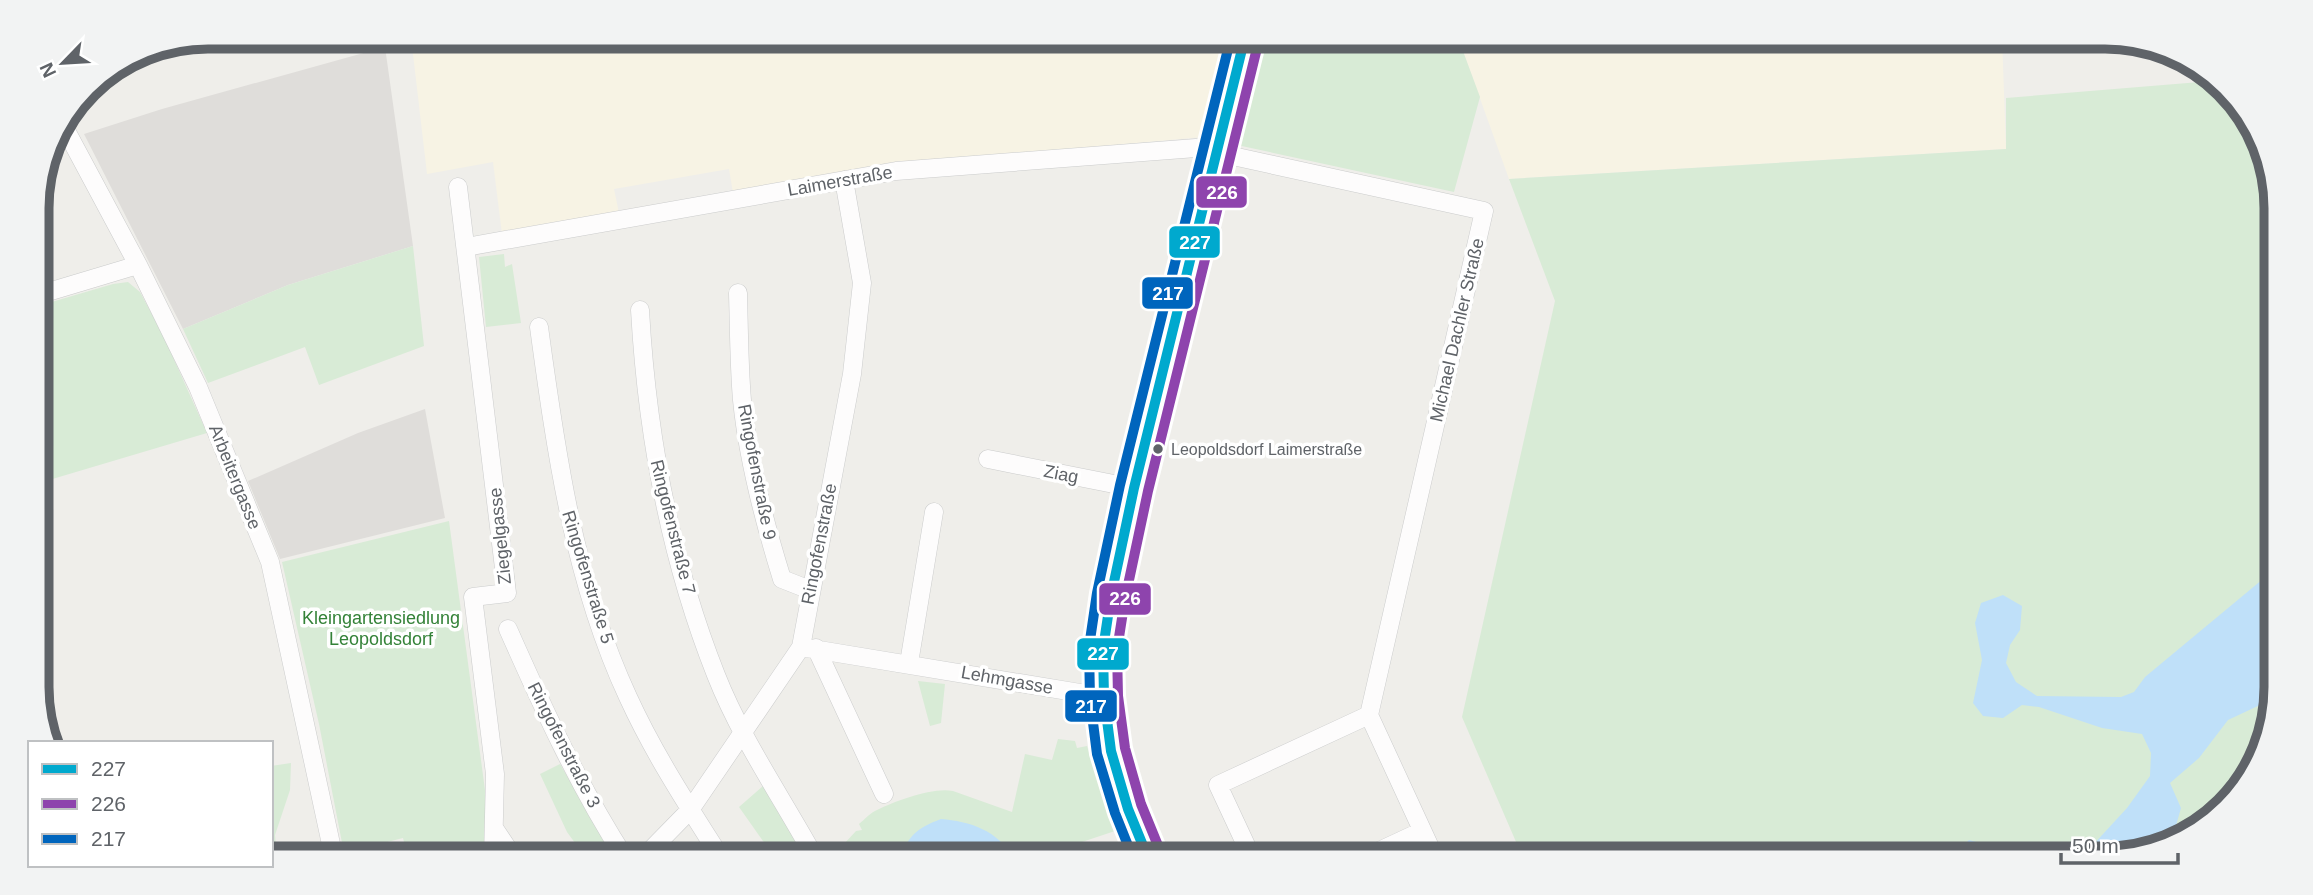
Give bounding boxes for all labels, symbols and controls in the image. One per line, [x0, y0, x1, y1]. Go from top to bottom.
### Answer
north arrow [28, 28, 98, 98]
text: N [36, 59, 60, 81]
street label: Laimerstraße [786, 162, 894, 200]
line badge: 226 [1195, 175, 1248, 209]
text: 226 [1206, 182, 1238, 203]
line badge: 227 [1168, 225, 1221, 259]
text: 227 [1179, 232, 1211, 253]
street label: Michael Dachler Straße [1426, 236, 1488, 424]
line badge: 217 [1141, 276, 1194, 310]
text: 217 [1152, 283, 1184, 304]
street label: Ringofenstraße 9 [734, 402, 780, 542]
street label: Arbeitergasse [205, 422, 265, 532]
place label: Leopoldsdorf Laimerstraße [1171, 441, 1362, 458]
marker: Leopoldsdorf Laimerstraße [1151, 442, 1165, 456]
street label: Ringofenstraße 7 [647, 458, 699, 596]
street label: Ziag [1042, 461, 1080, 487]
street label: Ringofenstraße [797, 482, 841, 606]
street label: Ziegelgasse [485, 487, 515, 585]
street label: Ringofenstraße 5 [558, 508, 618, 646]
line badge: 226 [1098, 582, 1152, 616]
text: 226 [1109, 588, 1141, 609]
park label: Kleingartensiedlung Leopoldsdorf [302, 608, 460, 649]
line badge: 227 [1076, 637, 1130, 671]
text: 227 [1087, 643, 1119, 664]
street label: Lehmgasse [959, 662, 1055, 698]
street label: Ringofenstraße 3 [524, 679, 604, 811]
line badge: 217 [1064, 689, 1118, 723]
text: 217 [1075, 696, 1107, 717]
legend [28, 741, 273, 867]
text: 227 [91, 757, 126, 780]
text: 226 [91, 792, 126, 815]
scale bar [2061, 822, 2178, 866]
text: 217 [91, 827, 126, 850]
text: 50 m [2072, 834, 2119, 857]

